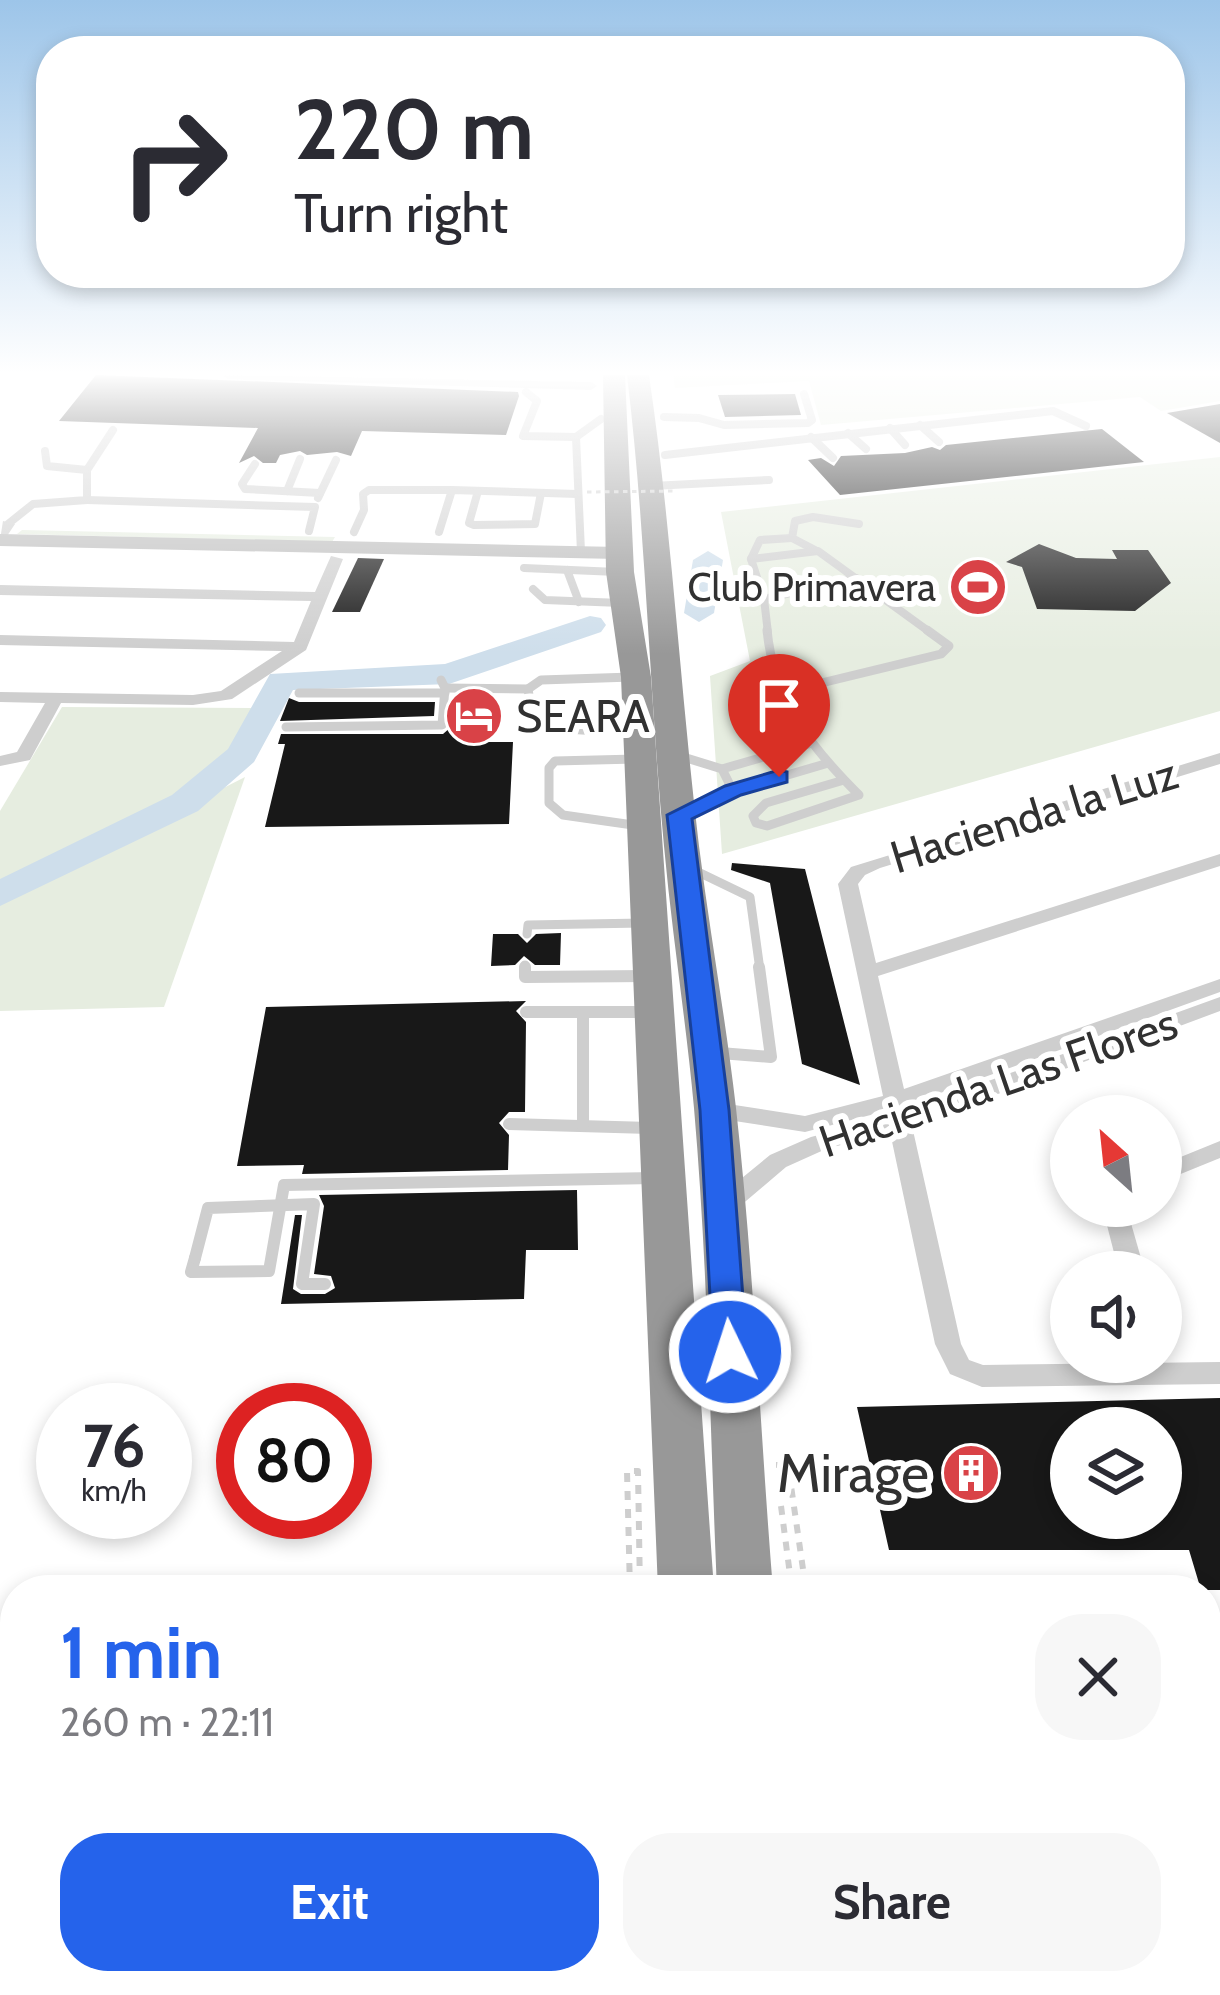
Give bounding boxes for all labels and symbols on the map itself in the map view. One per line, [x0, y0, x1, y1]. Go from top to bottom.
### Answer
sports icon: Club Primavera [947, 556, 1009, 618]
place label: Club Primavera [688, 563, 936, 611]
pin [728, 654, 830, 777]
hotel icon: SEARA [443, 685, 505, 747]
place label: SEARA [516, 689, 650, 743]
street label: Hacienda la Luz [884, 746, 1184, 884]
street label: Hacienda Las Flores [812, 995, 1184, 1169]
north arrow [1050, 1095, 1182, 1227]
position arrow [667, 1289, 793, 1415]
speed limit sign: 80 [216, 1383, 372, 1539]
place label: Mirage [777, 1440, 929, 1506]
building icon: Mirage [940, 1442, 1002, 1504]

